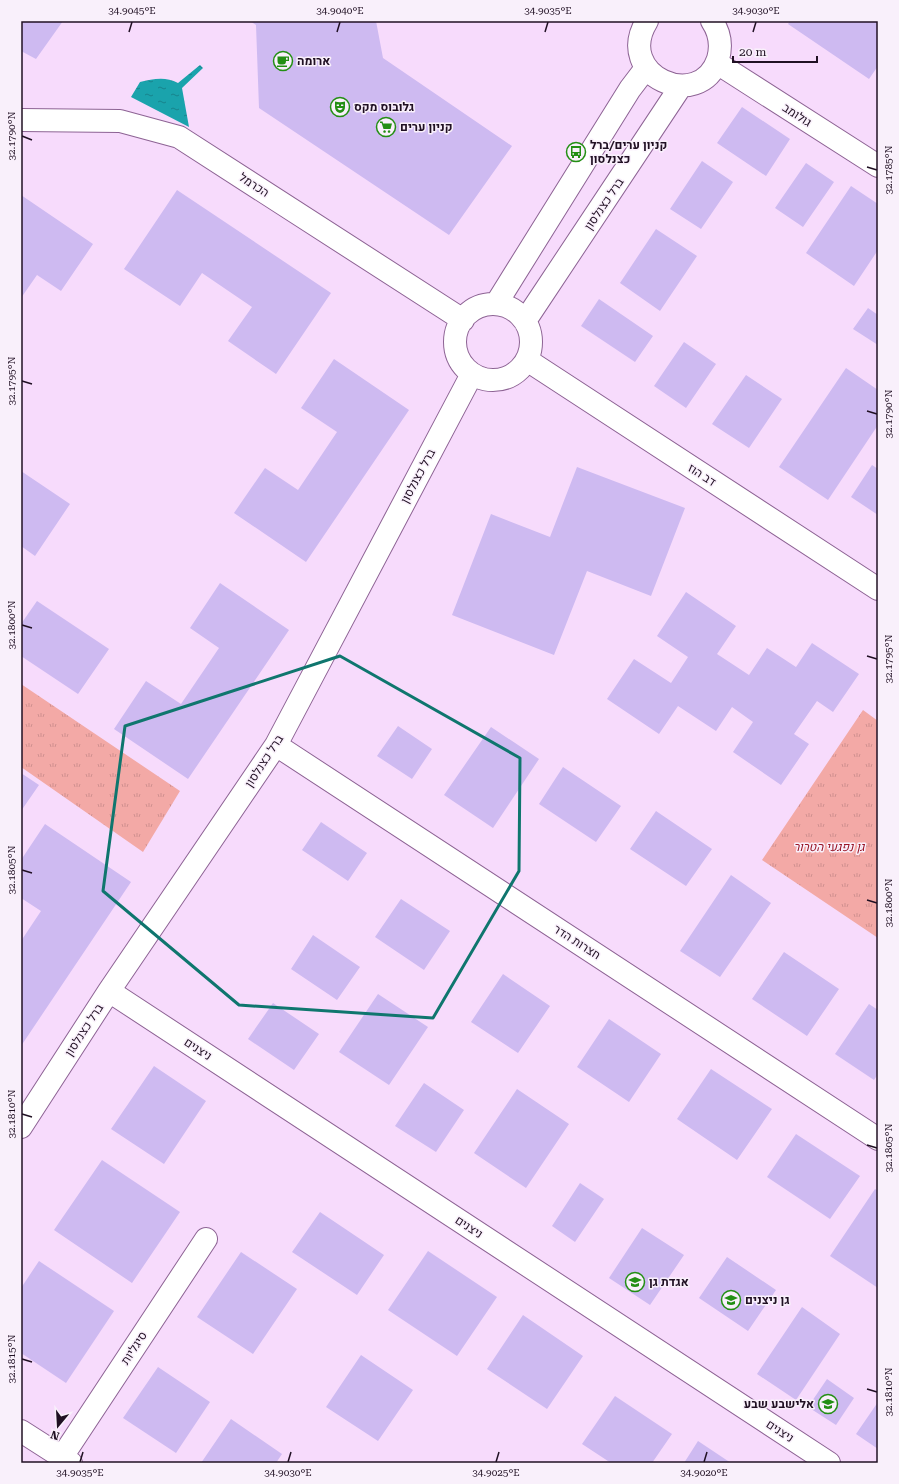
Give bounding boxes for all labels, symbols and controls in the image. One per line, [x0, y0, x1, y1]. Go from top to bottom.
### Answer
text: 34.9045°E [108, 5, 156, 16]
text: 34.9040°E [316, 5, 364, 16]
text: 34.9035°E [524, 5, 572, 16]
text: 34.9030°E [732, 5, 780, 16]
scale bar [733, 38, 817, 64]
text: 20 m [739, 45, 766, 59]
cafe icon: ארומה [272, 50, 294, 72]
place label: ארומה [297, 54, 330, 68]
theatre icon: גלובוס מקס [329, 96, 351, 118]
place label: גלובוס מקס [354, 100, 414, 114]
street label: גולומב [780, 100, 814, 130]
text: 32.1790°N [6, 111, 17, 161]
supermarket icon: קניון ערים [375, 116, 397, 138]
place label: קניון ערים [400, 120, 453, 134]
place label: קניון ערים/ברל כצנלסון [590, 138, 667, 166]
bus stop icon: קניון ערים/ברל כצנלסון [565, 141, 587, 163]
text: 32.1785°N [883, 145, 894, 195]
street label: הכרמל [236, 170, 272, 200]
street label: ברל כצנלסון [582, 175, 627, 233]
text: 32.1795°N [6, 356, 17, 406]
text: 32.1790°N [883, 389, 894, 439]
street label: ברל כצנלסון [398, 446, 438, 506]
street label: דב הוז [685, 461, 719, 489]
text: 32.1800°N [6, 600, 17, 650]
text: 32.1795°N [883, 634, 894, 684]
street label: ברל כצנלסון [242, 732, 286, 790]
park label: גן נפגעי הטרור [793, 840, 866, 854]
text: 32.1805°N [6, 845, 17, 895]
text: 32.1800°N [883, 878, 894, 928]
street label: חצרות הדר [551, 922, 603, 962]
street label: ברל כצנלסון [62, 1001, 106, 1059]
street label: ניצנים [182, 1035, 214, 1063]
text: 32.1810°N [6, 1089, 17, 1139]
text: 32.1805°N [883, 1123, 894, 1173]
street label: ניצנים [453, 1213, 485, 1241]
school or university icon: אגדת גן [624, 1271, 646, 1293]
place label: אגדת גן [649, 1275, 689, 1289]
school or university icon: גן ניצנים [720, 1289, 742, 1311]
place label: גן ניצנים [745, 1293, 790, 1307]
street label: סיגליות [118, 1329, 150, 1367]
text: 32.1815°N [6, 1334, 17, 1384]
text: 32.1810°N [883, 1367, 894, 1417]
school or university icon: אלישבע שבע [817, 1393, 839, 1415]
place label: אלישבע שבע [744, 1397, 814, 1411]
north arrow [38, 1406, 78, 1446]
street label: ניצנים [764, 1417, 796, 1445]
text: N [49, 1427, 61, 1443]
text: 34.9035°E [56, 1467, 104, 1478]
text: 34.9030°E [264, 1467, 312, 1478]
text: 34.9025°E [472, 1467, 520, 1478]
text: 34.9020°E [680, 1467, 728, 1478]

